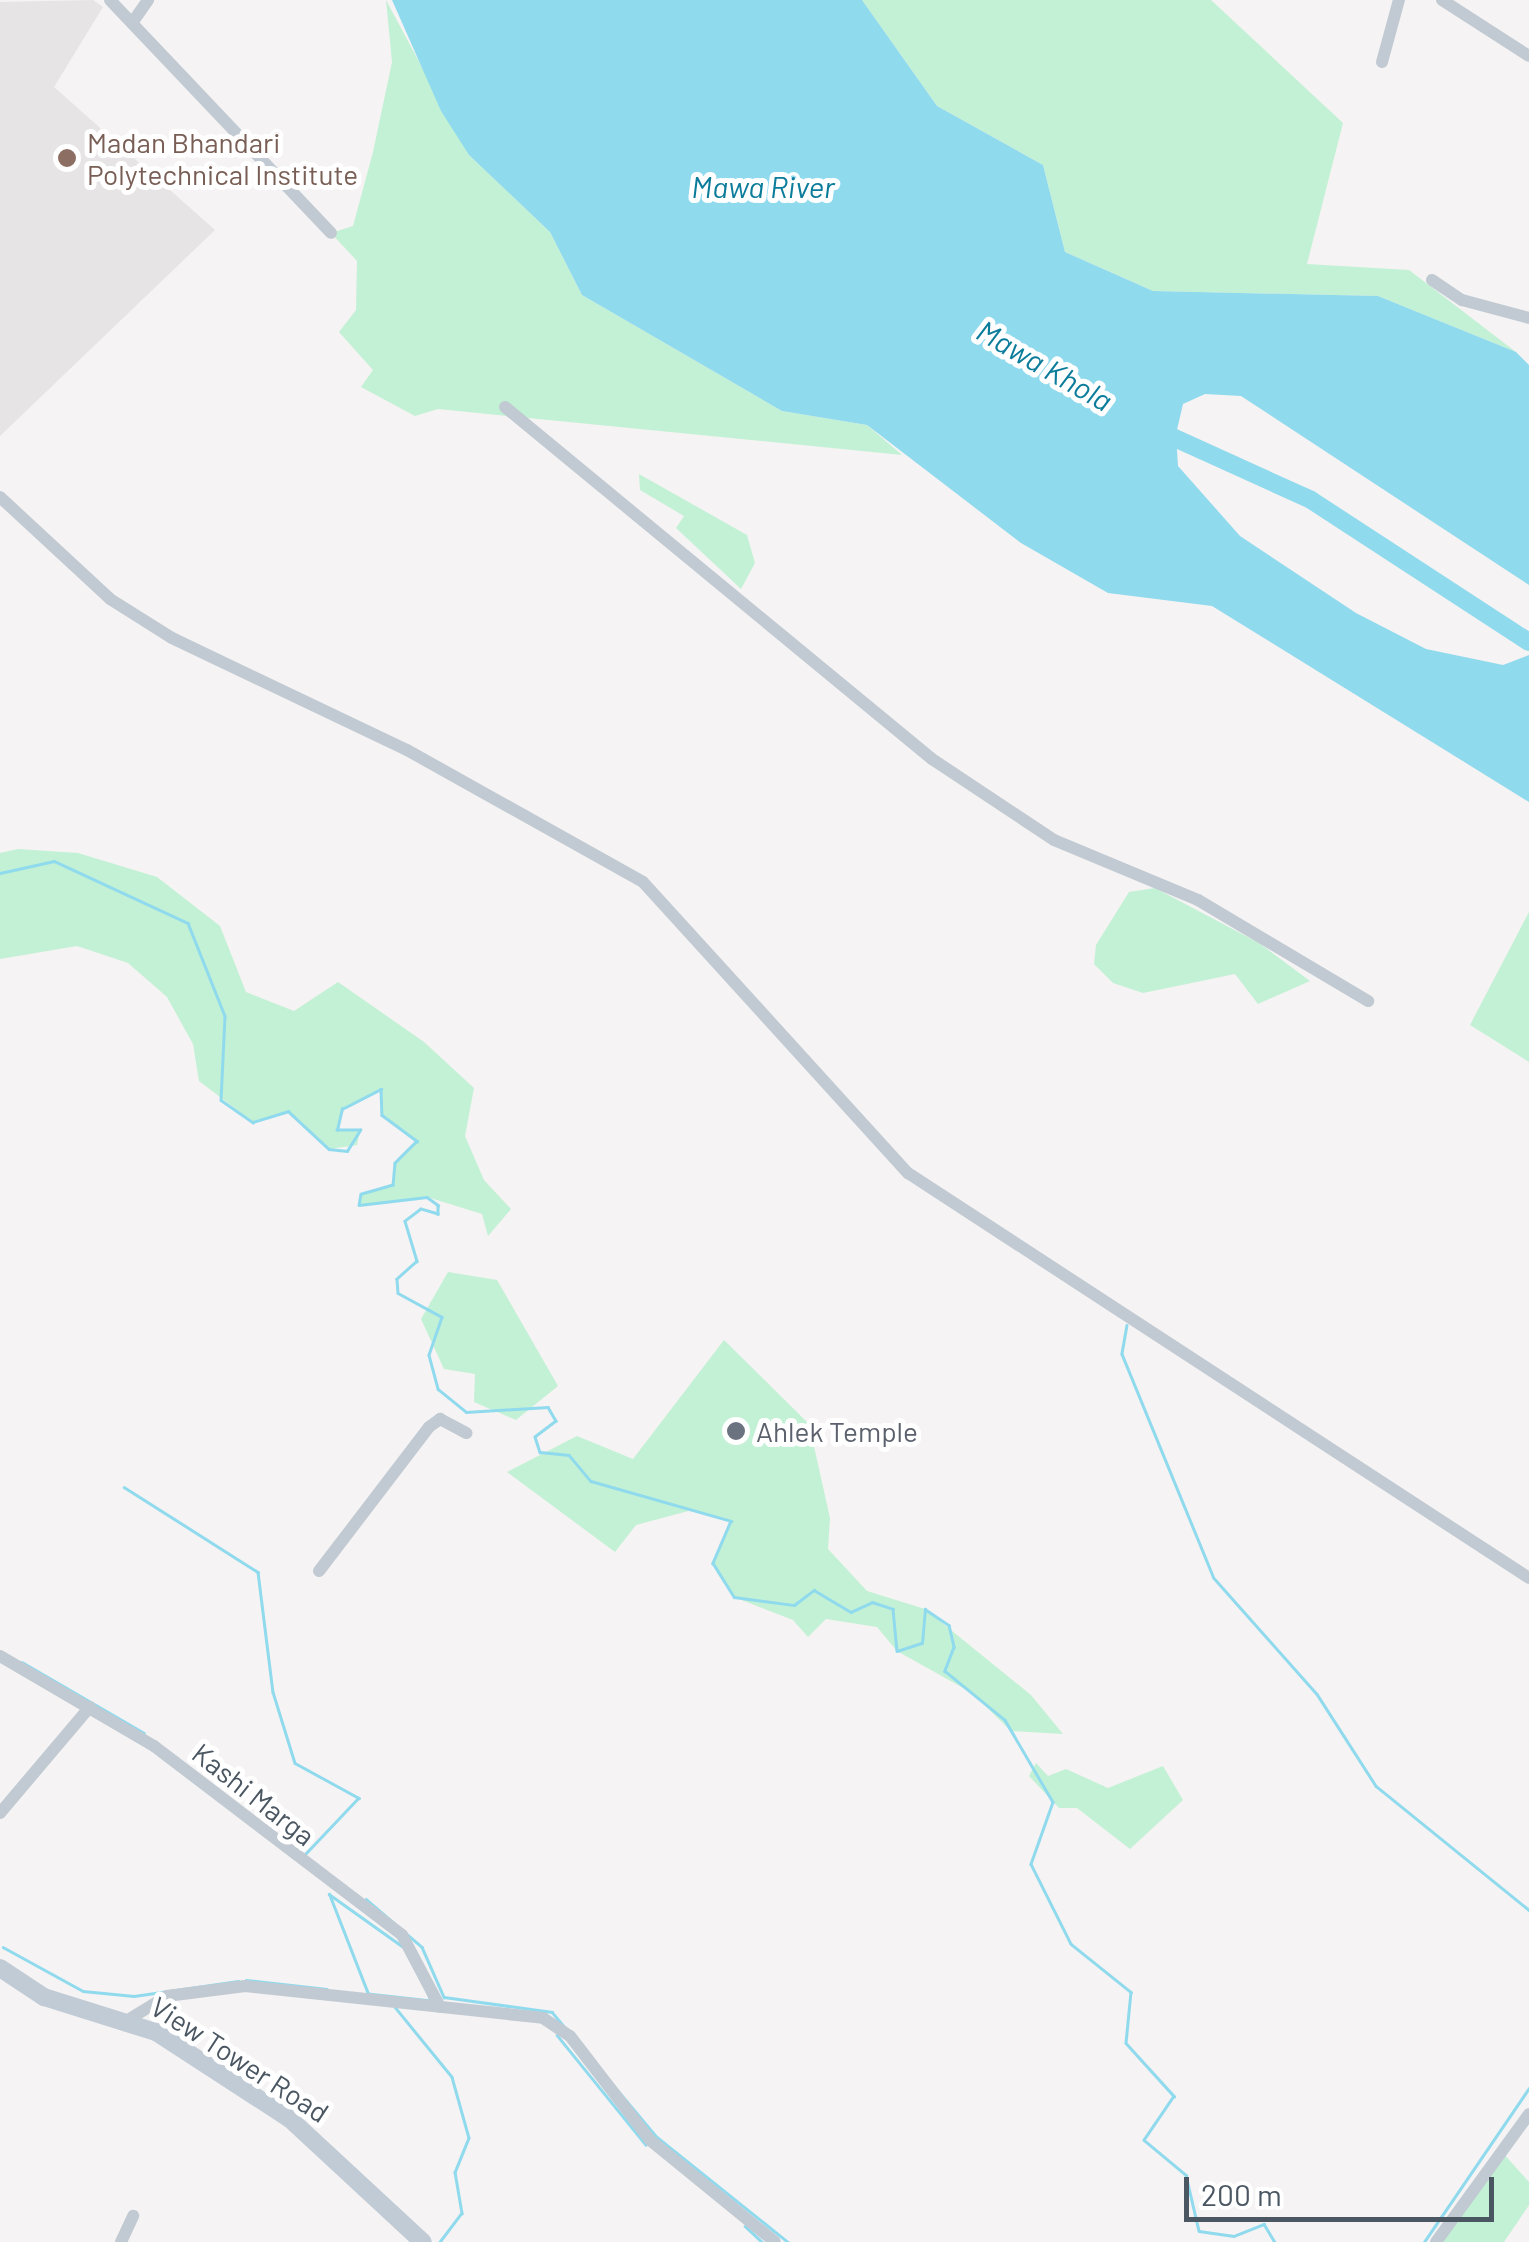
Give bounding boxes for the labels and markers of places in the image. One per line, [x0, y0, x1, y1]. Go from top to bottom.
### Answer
place label: Madan Bhandari Polytechnical Institute [87, 125, 358, 191]
marker: Madan Bhandari Polytechnical Institute [56, 147, 78, 169]
place label: Ahlek Temple [756, 1414, 918, 1448]
marker: Ahlek Temple [725, 1420, 747, 1442]

